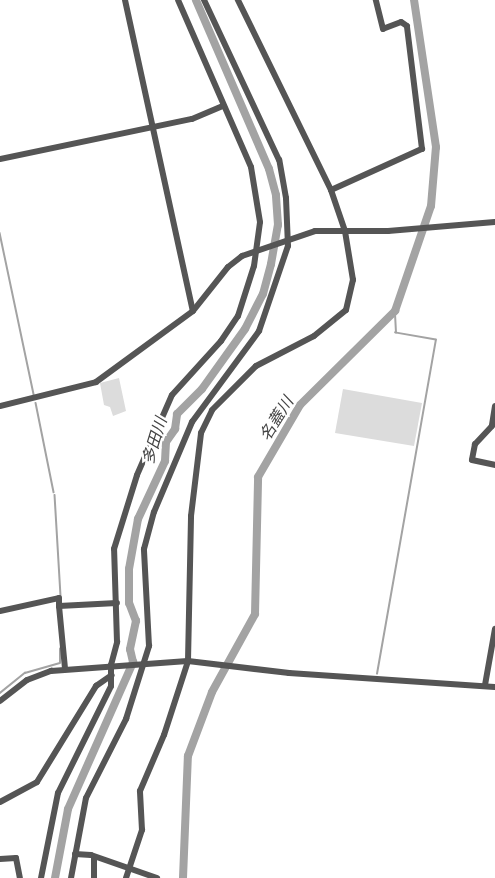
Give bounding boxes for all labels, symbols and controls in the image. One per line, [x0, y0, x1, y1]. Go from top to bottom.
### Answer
water label: 名蓋川 [256, 394, 298, 444]
water label: 多田川 [139, 415, 171, 467]

